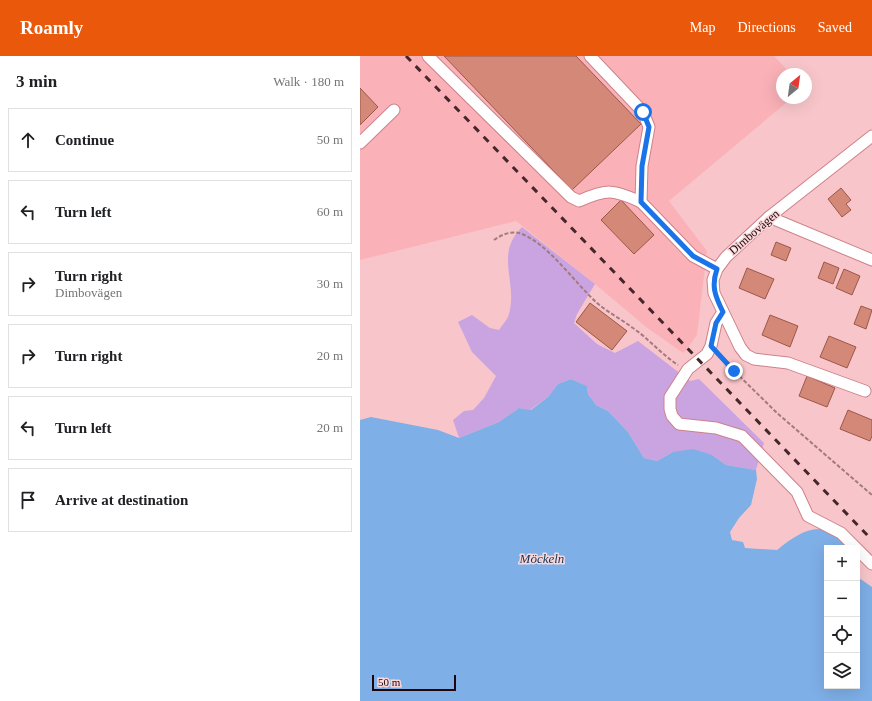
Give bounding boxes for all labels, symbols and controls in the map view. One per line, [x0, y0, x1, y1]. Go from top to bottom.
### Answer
text: Roamly [20, 17, 83, 38]
text: Map [690, 20, 715, 35]
text: Directions [737, 20, 796, 35]
text: Saved [818, 20, 852, 35]
north arrow [776, 68, 812, 104]
text: 3 min [16, 72, 57, 91]
text: Walk · 180 m [273, 74, 344, 89]
route start [634, 103, 652, 121]
icon: ahead [17, 129, 39, 151]
text: Continue [55, 132, 114, 148]
text: 50 m [317, 132, 343, 147]
icon: left [17, 201, 39, 223]
text: Turn left [55, 204, 112, 220]
text: 60 m [317, 204, 343, 219]
street label: Dimbovägen [726, 206, 782, 258]
text: Turn right [55, 268, 122, 284]
icon: right [17, 273, 39, 295]
text: 30 m [317, 276, 343, 291]
text: Dimbovägen [55, 285, 122, 300]
icon: right [17, 345, 39, 367]
text: Turn right [55, 348, 122, 364]
text: 20 m [317, 348, 343, 363]
route end [725, 362, 743, 380]
icon: left [17, 417, 39, 439]
text: Turn left [55, 420, 112, 436]
text: 20 m [317, 420, 343, 435]
icon: arrive [17, 489, 39, 511]
text: Arrive at destination [55, 492, 188, 508]
map controls [824, 545, 860, 689]
button: + [824, 545, 860, 581]
water label: Möckeln [519, 551, 564, 566]
button: − [824, 581, 860, 617]
button: locate [824, 617, 860, 653]
button: layers [824, 653, 860, 689]
scale bar [372, 673, 456, 692]
text: 50 m [378, 676, 400, 688]

